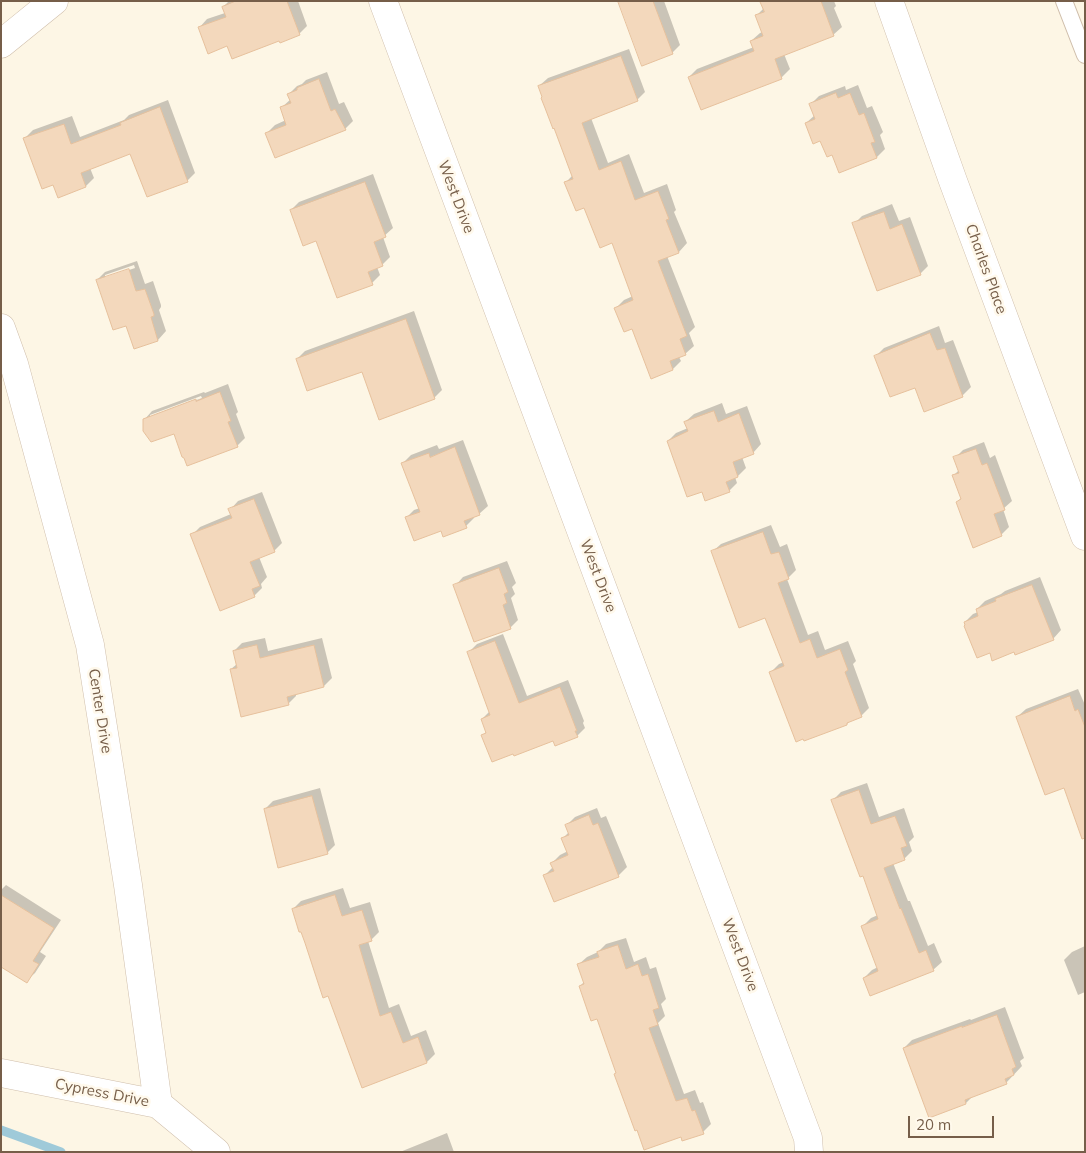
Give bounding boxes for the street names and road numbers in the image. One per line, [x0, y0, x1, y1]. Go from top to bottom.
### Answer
street label: West Drive [434, 158, 478, 236]
street label: Charles Place [961, 222, 1011, 316]
street label: West Drive [576, 537, 620, 615]
street label: Center Drive [84, 667, 116, 755]
street label: West Drive [718, 916, 762, 994]
street label: Cypress Drive [53, 1075, 151, 1111]

